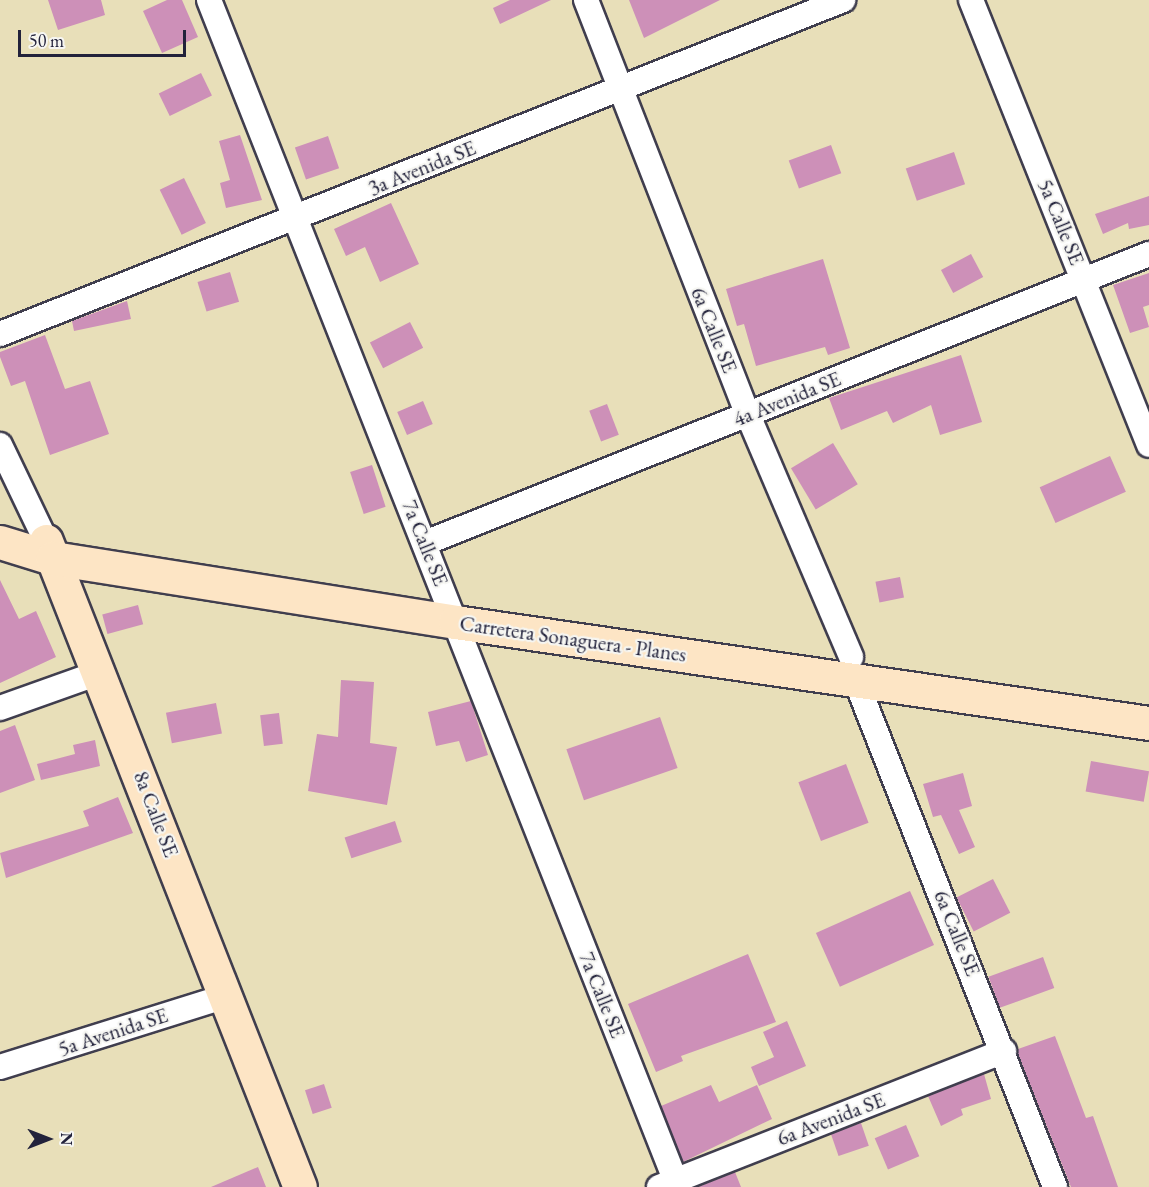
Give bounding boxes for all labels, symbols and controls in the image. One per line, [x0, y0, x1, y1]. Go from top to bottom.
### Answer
scale bar [21, 18, 189, 56]
text: 50 m [29, 29, 64, 52]
street label: 3a Avenida SE [365, 135, 479, 201]
street label: 5a Calle SE [1032, 176, 1090, 268]
street label: 6a Calle SE [685, 284, 743, 376]
street label: 4a Avenida SE [730, 366, 844, 432]
street label: 7a Calle SE [396, 497, 454, 589]
street label: Carretera Sonaguera - Planes [458, 611, 688, 667]
street label: 8a Calle SE [128, 767, 184, 861]
street label: 6a Calle SE [928, 887, 986, 979]
street label: 7a Calle SE [573, 949, 631, 1041]
street label: 5a Avenida SE [55, 1002, 171, 1062]
street label: 6a Avenida SE [773, 1087, 889, 1151]
north arrow [18, 1109, 78, 1169]
text: N [56, 1133, 77, 1145]

